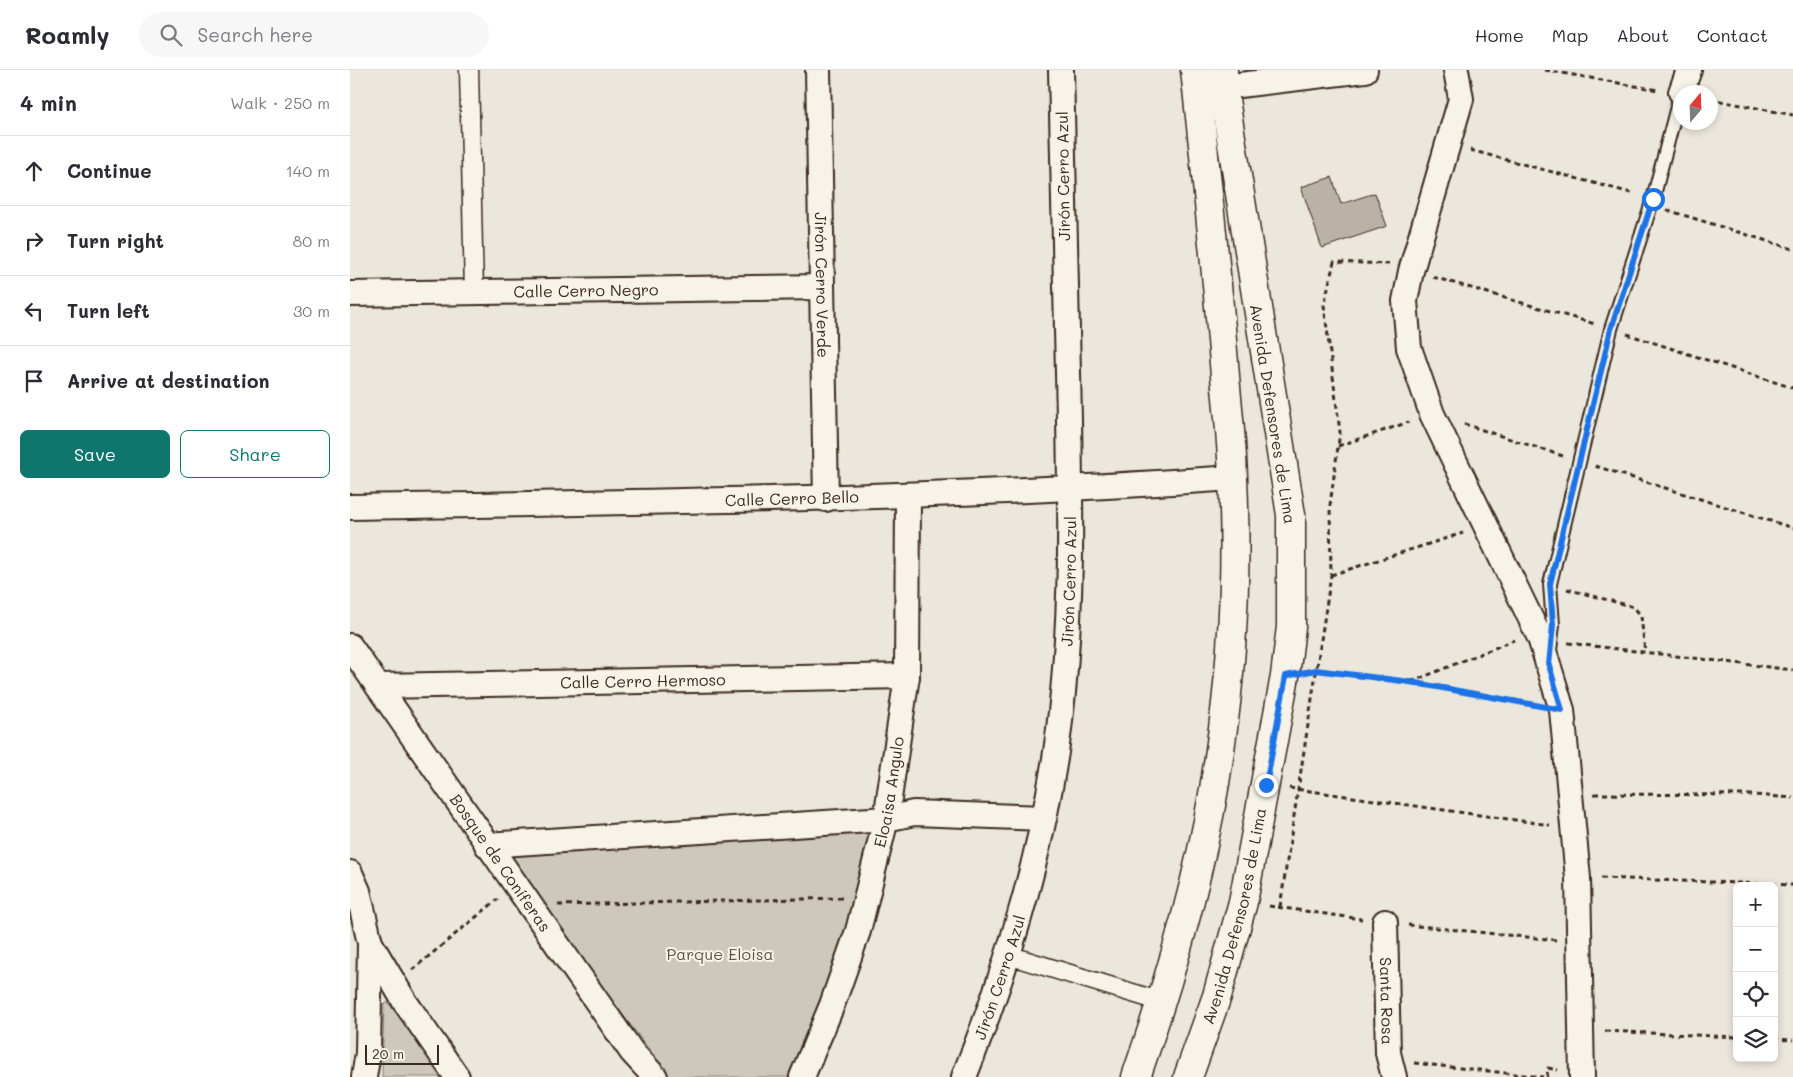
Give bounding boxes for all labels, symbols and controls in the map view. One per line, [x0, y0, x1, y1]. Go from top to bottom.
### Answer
search box [139, 12, 489, 57]
text: Roamly [25, 19, 109, 50]
icon: search [157, 21, 185, 49]
text: Search here [197, 22, 313, 47]
text: Home [1475, 23, 1524, 47]
text: Map [1552, 23, 1588, 47]
text: About [1616, 23, 1669, 47]
text: Contact [1697, 23, 1768, 47]
north arrow [1673, 85, 1718, 130]
text: 4 min [20, 89, 77, 116]
text: Walk · 250 m [230, 92, 330, 113]
street label: Jirón Cerro Azul [1051, 111, 1074, 241]
icon: ahead [20, 157, 48, 185]
text: Continue [67, 158, 152, 183]
text: 140 m [286, 160, 330, 181]
route start [1642, 188, 1665, 211]
street label: Jirón Cerro Verde [811, 212, 834, 358]
icon: right [20, 227, 48, 255]
text: Turn right [67, 228, 164, 253]
text: 80 m [293, 230, 330, 251]
street label: Calle Cerro Negro [513, 278, 659, 302]
icon: left [20, 297, 48, 325]
text: Turn left [67, 298, 150, 323]
text: 30 m [293, 300, 330, 321]
street label: Avenida Defensores de Lima [1246, 303, 1301, 525]
icon: arrive [20, 367, 48, 395]
text: Arrive at destination [67, 368, 270, 393]
button: Save [20, 430, 170, 478]
button: Share [180, 430, 330, 478]
street label: Calle Cerro Bello [725, 486, 859, 510]
street label: Jirón Cerro Azul [1056, 516, 1080, 647]
street label: Calle Cerro Hermoso [560, 668, 726, 693]
street label: Eloaisa Angulo [868, 735, 908, 849]
route end [1255, 774, 1278, 797]
street label: Bosque de Coníferas [446, 790, 556, 936]
street label: Avenida Defensores de Lima [1197, 806, 1270, 1027]
map controls [1733, 882, 1778, 1062]
button: + [1733, 882, 1778, 927]
street label: Jirón Cerro Azul [969, 912, 1029, 1042]
button: − [1733, 927, 1778, 972]
park label: Parque Eloisa [666, 943, 774, 964]
street label: Santa Rosa [1376, 957, 1399, 1045]
button: locate [1733, 972, 1778, 1017]
button: layers [1733, 1017, 1778, 1062]
scale bar [365, 1042, 439, 1065]
text: 20 m [372, 1044, 404, 1063]

